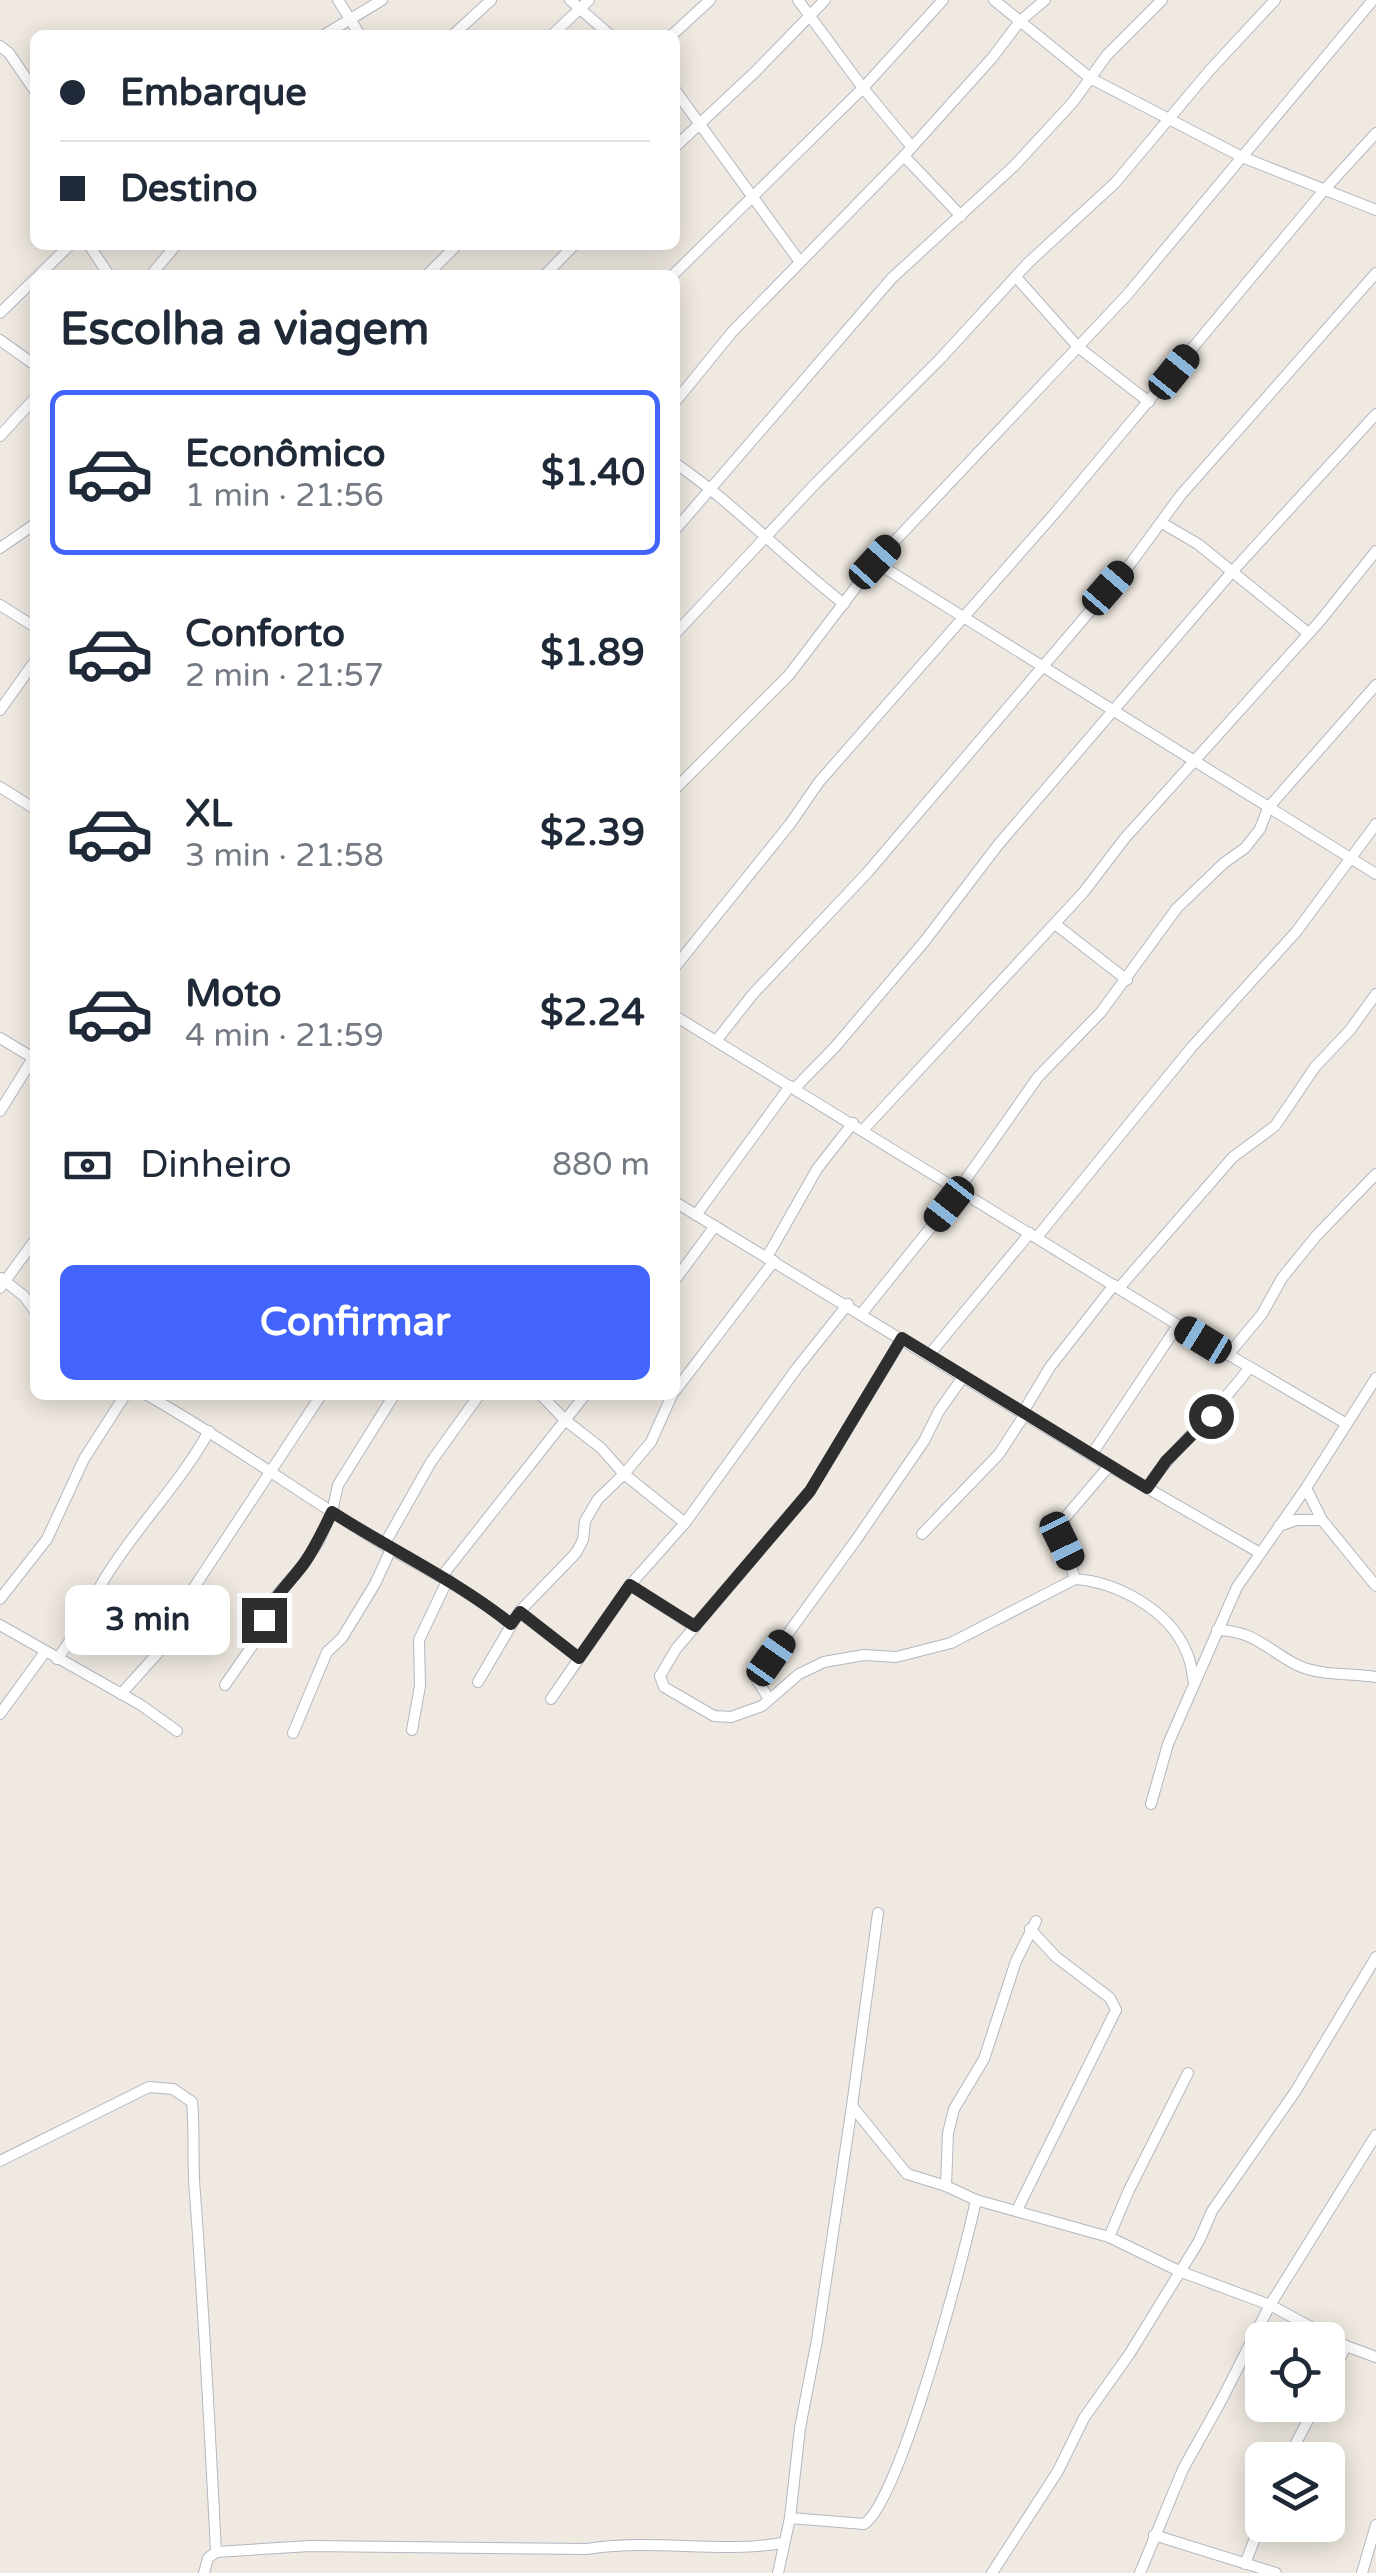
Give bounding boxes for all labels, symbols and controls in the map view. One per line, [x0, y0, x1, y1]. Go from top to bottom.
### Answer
text: Embarque [120, 70, 307, 116]
text: Destino [120, 166, 258, 212]
text: Escolha a viagem [60, 303, 429, 357]
car [1143, 339, 1205, 405]
icon: car [65, 428, 155, 518]
text: Econômico [185, 431, 386, 477]
text: $1.40 [541, 450, 645, 496]
text: 1 min · 21:56 [185, 477, 384, 515]
car [844, 530, 906, 594]
car [1077, 556, 1139, 620]
icon: car [65, 608, 155, 698]
text: Conforto [185, 611, 345, 657]
text: $1.89 [540, 630, 645, 676]
text: 2 min · 21:57 [185, 657, 384, 695]
icon: car [65, 788, 155, 878]
text: XL [185, 791, 232, 837]
text: $2.39 [540, 810, 645, 856]
text: 3 min · 21:58 [185, 837, 384, 875]
icon: car [65, 968, 155, 1058]
text: Moto [185, 971, 281, 1017]
text: $2.24 [540, 990, 645, 1036]
text: 4 min · 21:59 [185, 1017, 384, 1055]
icon: cash [60, 1138, 115, 1193]
text: Dinheiro [140, 1142, 292, 1188]
text: 880 m [552, 1146, 650, 1184]
car [919, 1171, 979, 1237]
button: Confirmar [60, 1265, 650, 1380]
car [1170, 1312, 1236, 1368]
route start [1189, 1394, 1234, 1439]
car [1035, 1507, 1089, 1575]
callout: 3 min [64, 1585, 229, 1655]
route end [242, 1598, 287, 1643]
text: 3 min [105, 1601, 190, 1639]
car [742, 1625, 800, 1691]
map controls [1245, 2322, 1345, 2542]
button: locate [1245, 2322, 1345, 2422]
button: layers [1245, 2442, 1345, 2542]

